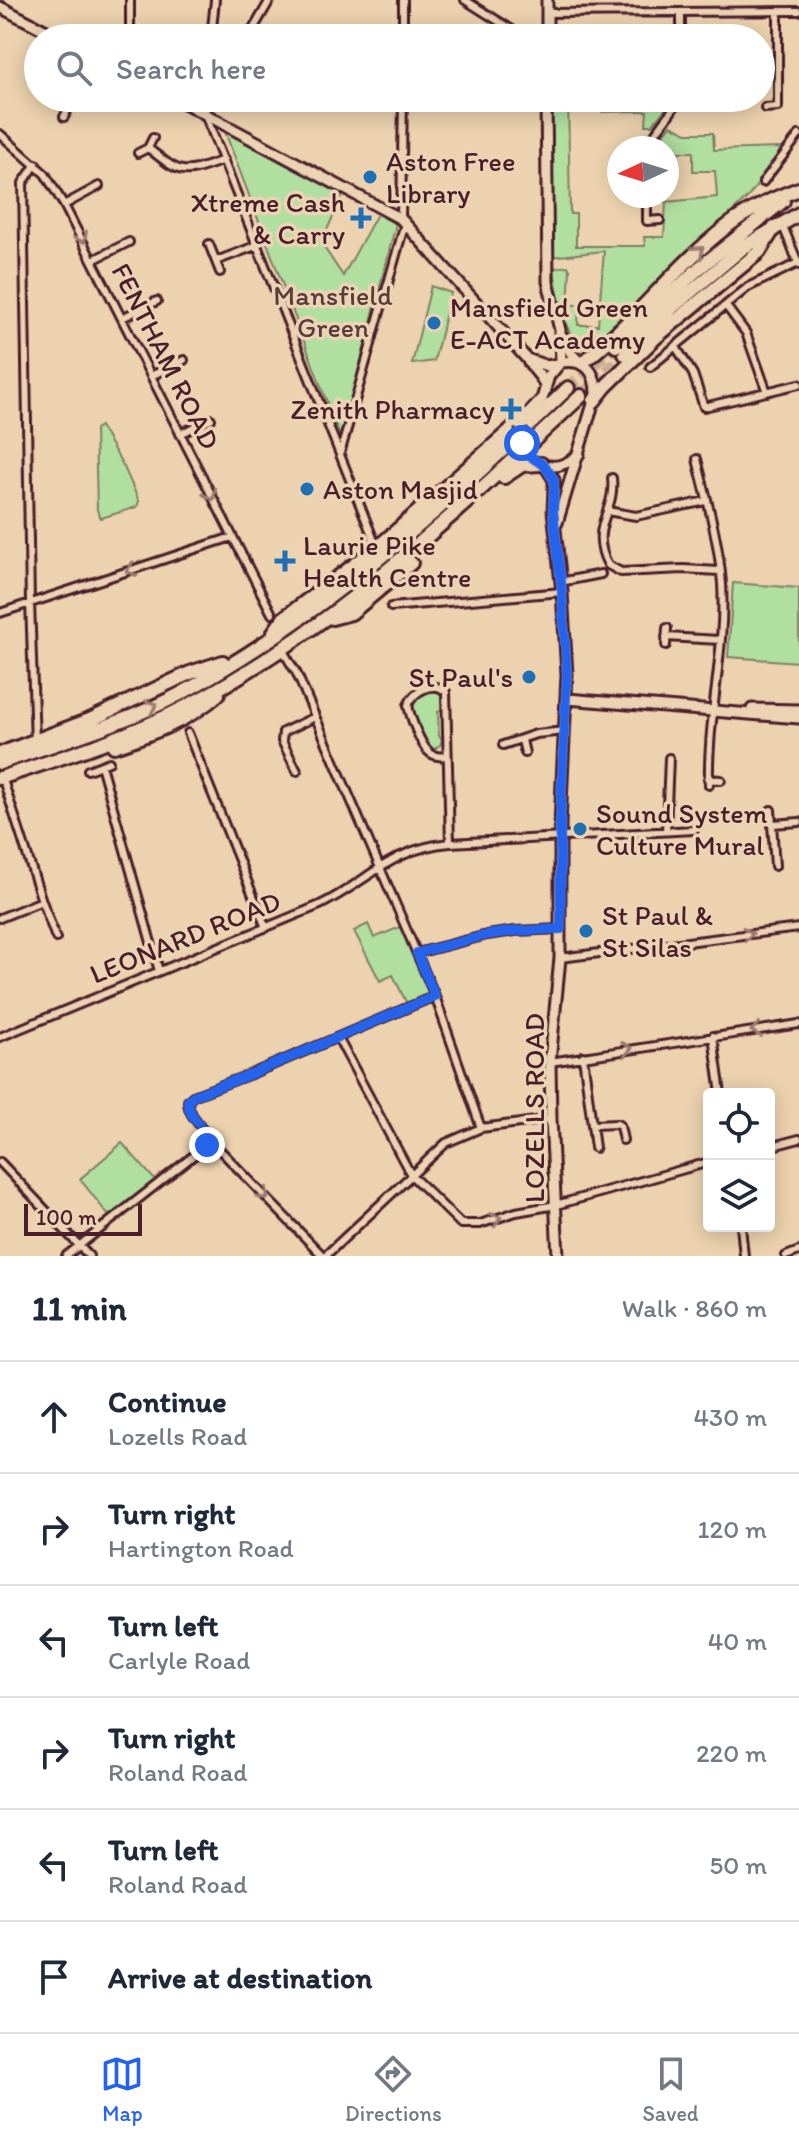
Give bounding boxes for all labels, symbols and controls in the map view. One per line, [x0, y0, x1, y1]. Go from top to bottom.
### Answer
search box [24, 24, 775, 112]
icon: search [52, 46, 96, 90]
text: Search here [116, 50, 266, 87]
north arrow [607, 136, 679, 208]
place label: Aston Free Library [386, 144, 515, 210]
marker: Aston Free Library [361, 168, 379, 186]
place label: Xtreme Cash & Carry [190, 185, 345, 251]
marker: Xtreme Cash & Carry [352, 209, 370, 227]
one-way arrow [72, 229, 87, 244]
one-way arrow [690, 246, 704, 261]
street label: FENTHAM ROAD [104, 257, 228, 455]
park label: Mansfield Green [273, 278, 393, 344]
place label: Mansfield Green E-ACT Academy [450, 290, 648, 356]
marker: Mansfield Green E-ACT Academy [425, 314, 443, 332]
place label: Zenith Pharmacy [290, 392, 495, 426]
marker: Zenith Pharmacy [502, 400, 520, 418]
route start [504, 425, 540, 461]
place label: Aston Masjid [323, 472, 478, 506]
marker: Aston Masjid [298, 480, 316, 498]
one-way arrow [202, 486, 217, 501]
place label: Laurie Pike Health Centre [303, 528, 471, 594]
marker: Laurie Pike Health Centre [274, 550, 296, 572]
one-way arrow [125, 560, 139, 576]
place label: St Paul's [409, 660, 513, 694]
marker: St Paul's [520, 668, 538, 686]
one-way arrow [143, 700, 158, 716]
place label: Sound System Culture Mural [596, 796, 768, 862]
marker: Sound System Culture Mural [571, 820, 589, 838]
street label: LEONARD ROAD [85, 883, 285, 991]
place label: St Paul & St Silas [602, 898, 713, 964]
marker: St Paul & St Silas [577, 922, 595, 940]
one-way arrow [741, 926, 755, 943]
street label: LOZELLS ROAD [517, 1013, 551, 1203]
one-way arrow [749, 1021, 763, 1038]
one-way arrow [620, 1041, 634, 1058]
map controls [703, 1088, 775, 1232]
button: locate [703, 1088, 775, 1160]
route end [189, 1127, 225, 1163]
button: layers [703, 1160, 775, 1232]
one-way arrow [255, 1186, 269, 1200]
scale bar [24, 1200, 142, 1236]
text: 100 m [36, 1204, 97, 1231]
one-way arrow [488, 1212, 502, 1228]
text: 11 min [32, 1288, 127, 1329]
text: Walk · 860 m [622, 1292, 767, 1324]
text: Continue [108, 1383, 227, 1420]
icon: ahead [32, 1395, 76, 1439]
text: 430 m [693, 1401, 767, 1433]
text: Lozells Road [108, 1420, 247, 1452]
text: Turn right [108, 1495, 236, 1532]
icon: right [32, 1507, 76, 1551]
text: 120 m [698, 1513, 767, 1545]
text: Hartington Road [108, 1532, 294, 1564]
text: Turn left [108, 1607, 219, 1644]
icon: left [32, 1619, 76, 1663]
text: 40 m [708, 1625, 767, 1657]
text: Carlyle Road [108, 1644, 250, 1676]
text: Turn right [108, 1719, 236, 1756]
icon: right [32, 1731, 76, 1775]
text: 220 m [696, 1737, 767, 1769]
text: Roland Road [108, 1756, 248, 1788]
text: Turn left [108, 1831, 219, 1868]
icon: left [32, 1843, 76, 1887]
text: 50 m [710, 1849, 767, 1881]
text: Roland Road [108, 1868, 248, 1900]
icon: arrive [32, 1955, 76, 1999]
text: Arrive at destination [108, 1959, 372, 1996]
tab: Map [100, 2052, 144, 2127]
tab: Directions [345, 2052, 442, 2127]
tab: Saved [642, 2052, 699, 2127]

